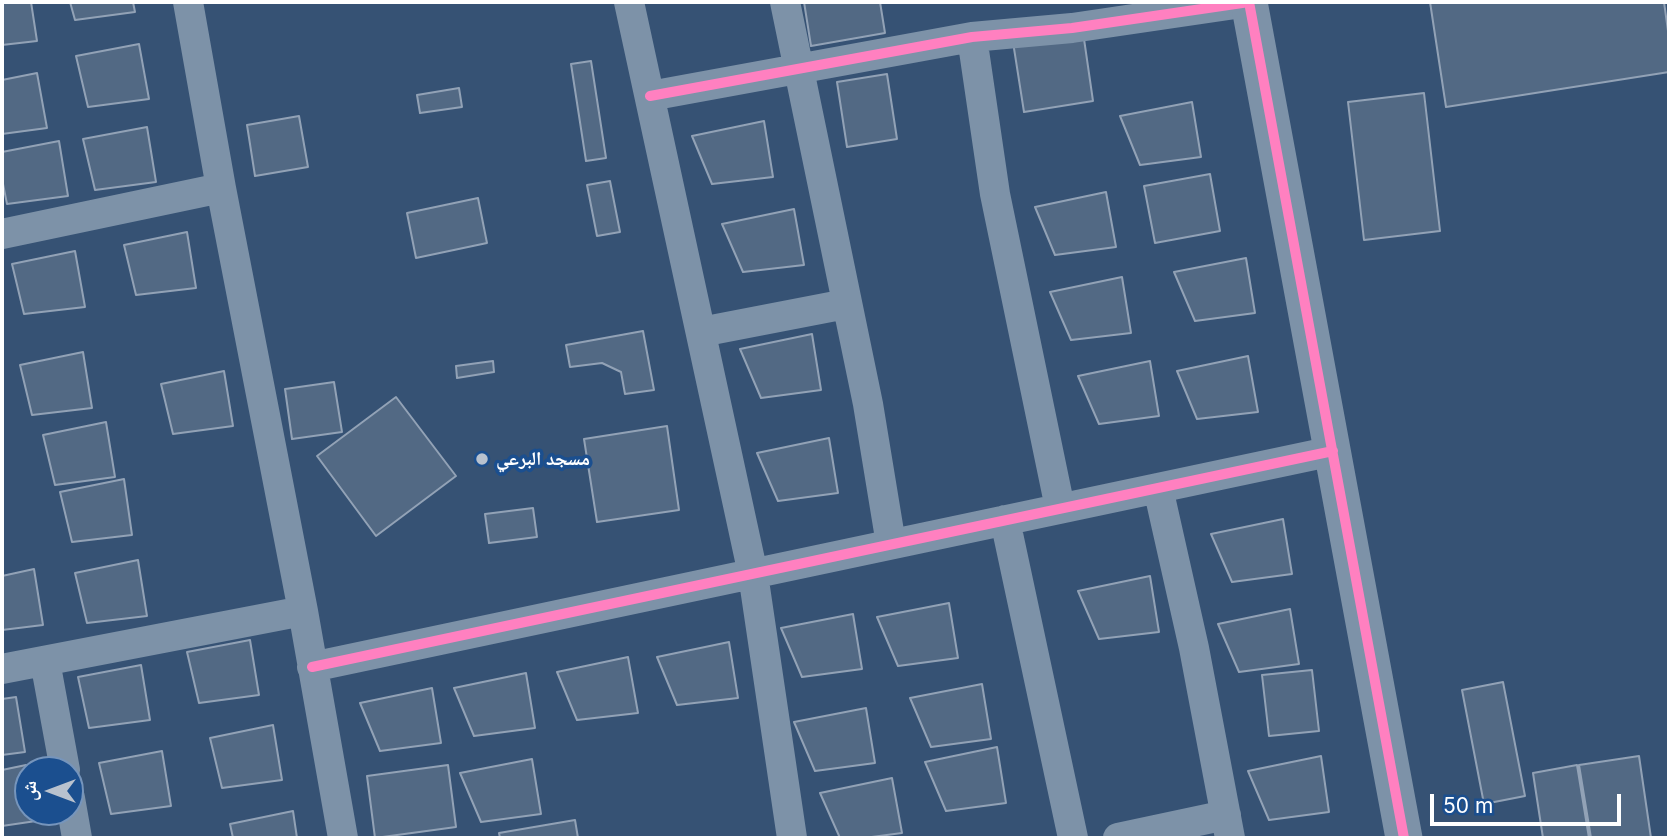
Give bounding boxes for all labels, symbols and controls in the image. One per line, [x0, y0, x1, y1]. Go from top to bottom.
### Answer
place label: مسجد البرعي [496, 448, 590, 470]
marker: مسجد البرعي [474, 451, 490, 467]
north arrow [14, 756, 84, 826]
scale bar [1433, 780, 1624, 824]
text: ش [18, 781, 41, 801]
text: 50 m [1443, 793, 1493, 818]

